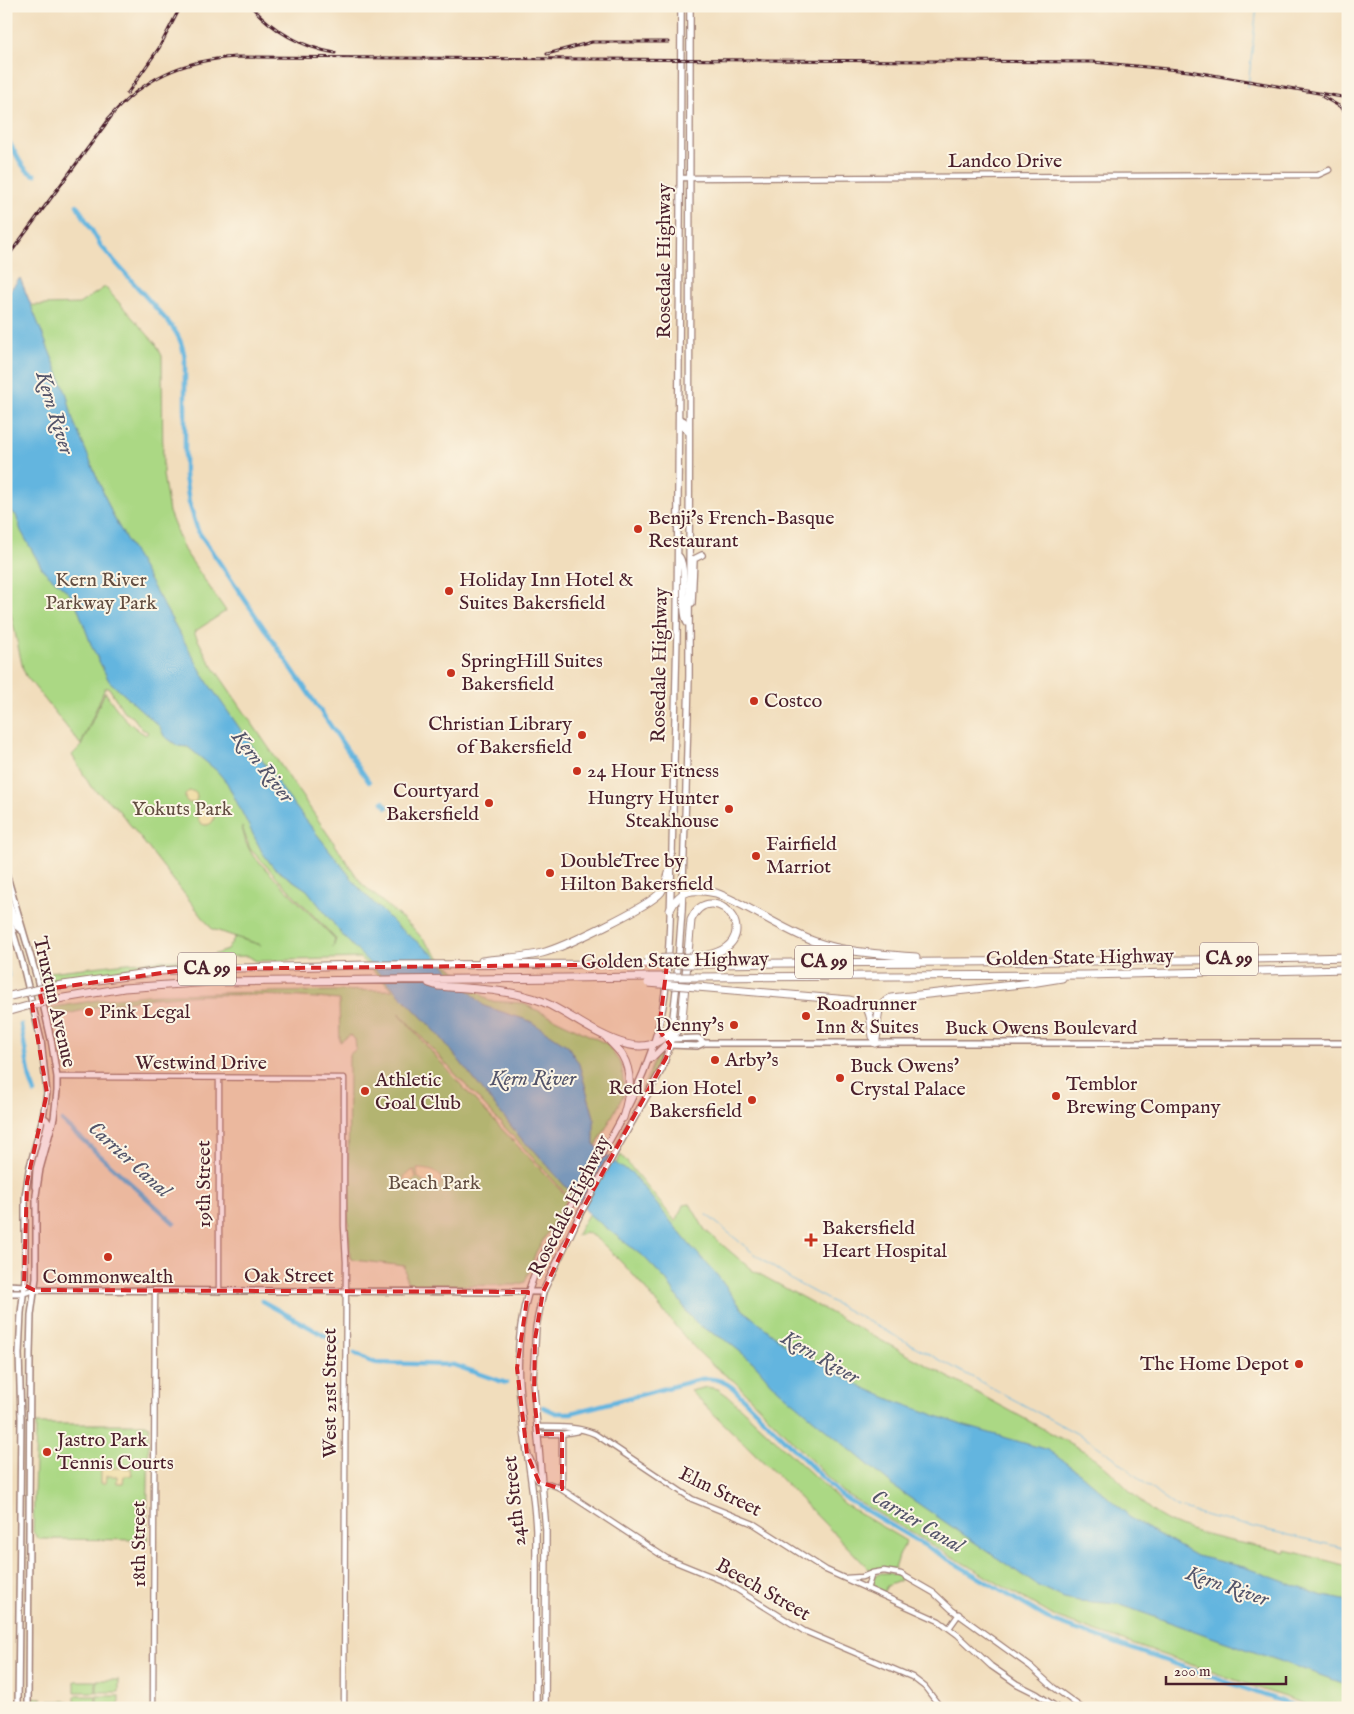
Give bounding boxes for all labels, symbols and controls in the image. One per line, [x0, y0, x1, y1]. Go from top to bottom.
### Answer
street label: Landco Drive [948, 149, 1062, 174]
street label: Rosedale Highway [652, 183, 677, 339]
water label: Kern River [28, 367, 80, 459]
place label: Benji's French-Basque Restaurant [648, 506, 834, 554]
marker: Benji's French-Basque Restaurant [632, 523, 644, 535]
park label: Kern River Parkway Park [45, 568, 157, 616]
place label: Holiday Inn Hotel & Suites Bakersfield [459, 568, 633, 616]
marker: Holiday Inn Hotel & Suites Bakersfield [443, 585, 455, 597]
street label: Rosedale Highway [646, 587, 674, 743]
place label: SpringHill Suites Bakersfield [461, 649, 603, 697]
marker: SpringHill Suites Bakersfield [445, 667, 457, 679]
place label: Costco [764, 689, 823, 714]
marker: Costco [748, 695, 760, 707]
place label: Christian Library of Bakersfield [428, 712, 572, 760]
water label: Kern River [224, 724, 300, 810]
marker: Christian Library of Bakersfield [576, 729, 588, 741]
place label: 24 Hour Fitness [587, 759, 719, 784]
marker: 24 Hour Fitness [571, 765, 583, 777]
place label: Courtyard Bakersfield [386, 779, 479, 827]
place label: Hungry Hunter Steakhouse [587, 786, 720, 834]
park label: Yokuts Park [132, 797, 233, 822]
marker: Courtyard Bakersfield [483, 797, 495, 809]
marker: Hungry Hunter Steakhouse [723, 803, 735, 815]
place label: Fairfield Marriot [766, 832, 837, 880]
place label: DoubleTree by Hilton Bakersfield [560, 849, 714, 897]
marker: Fairfield Marriot [750, 850, 762, 862]
marker: DoubleTree by Hilton Bakersfield [544, 867, 556, 879]
street label: Truxtun Avenue [27, 934, 81, 1070]
road number: CA 99 [1200, 942, 1258, 976]
street label: Golden State Highway [986, 944, 1174, 972]
road number: CA 99 [795, 946, 853, 979]
street label: Golden State Highway [581, 947, 769, 975]
road number: CA 99 [178, 952, 236, 986]
place label: Roadrunner Inn & Suites [816, 992, 919, 1040]
place label: Pink Legal [99, 1000, 191, 1025]
marker: Pink Legal [83, 1006, 95, 1018]
marker: Roadrunner Inn & Suites [800, 1010, 812, 1022]
place label: Denny's [655, 1013, 724, 1038]
street label: Buck Owens Boulevard [945, 1016, 1138, 1041]
marker: Denny's [728, 1019, 740, 1031]
place label: Arby's [724, 1048, 779, 1073]
street label: Westwind Drive [135, 1051, 267, 1076]
marker: Arby's [709, 1054, 721, 1066]
place label: Buck Owens' Crystal Palace [850, 1054, 966, 1102]
water label: Kern River [489, 1066, 577, 1093]
place label: Athletic Goal Club [374, 1068, 461, 1116]
marker: Buck Owens' Crystal Palace [834, 1072, 846, 1084]
place label: Temblor Brewing Company [1066, 1072, 1221, 1120]
place label: Red Lion Hotel Bakersfield [608, 1076, 743, 1124]
marker: Athletic Goal Club [359, 1085, 371, 1097]
marker: Temblor Brewing Company [1050, 1090, 1062, 1102]
marker: Red Lion Hotel Bakersfield [746, 1094, 758, 1106]
water label: Carrier Canal [82, 1116, 178, 1206]
street label: Rosedale Highway [524, 1131, 616, 1281]
street label: 19th Street [192, 1140, 217, 1228]
park label: Beach Park [388, 1171, 481, 1196]
place label: Bakersfield Heart Hospital [822, 1216, 948, 1264]
marker: Bakersfield Heart Hospital [804, 1233, 818, 1247]
marker: Commonwealth [102, 1251, 114, 1263]
street label: Oak Street [244, 1264, 334, 1289]
place label: Commonwealth [43, 1265, 174, 1290]
water label: Kern River [775, 1324, 865, 1392]
street label: West 21st Street [318, 1328, 343, 1458]
place label: The Home Depot [1140, 1352, 1289, 1377]
marker: The Home Depot [1293, 1358, 1305, 1370]
place label: Jastro Park Tennis Courts [55, 1428, 174, 1476]
marker: Jastro Park Tennis Courts [41, 1446, 53, 1458]
street label: 24th Street [498, 1454, 532, 1547]
street label: Elm Street [675, 1461, 766, 1523]
water label: Carrier Canal [866, 1484, 970, 1561]
street label: 18th Street [127, 1500, 152, 1587]
street label: Beech Street [711, 1553, 815, 1627]
water label: Kern River [1181, 1560, 1273, 1614]
scale bar [1166, 1654, 1286, 1686]
text: 200 m [1174, 1662, 1211, 1681]

